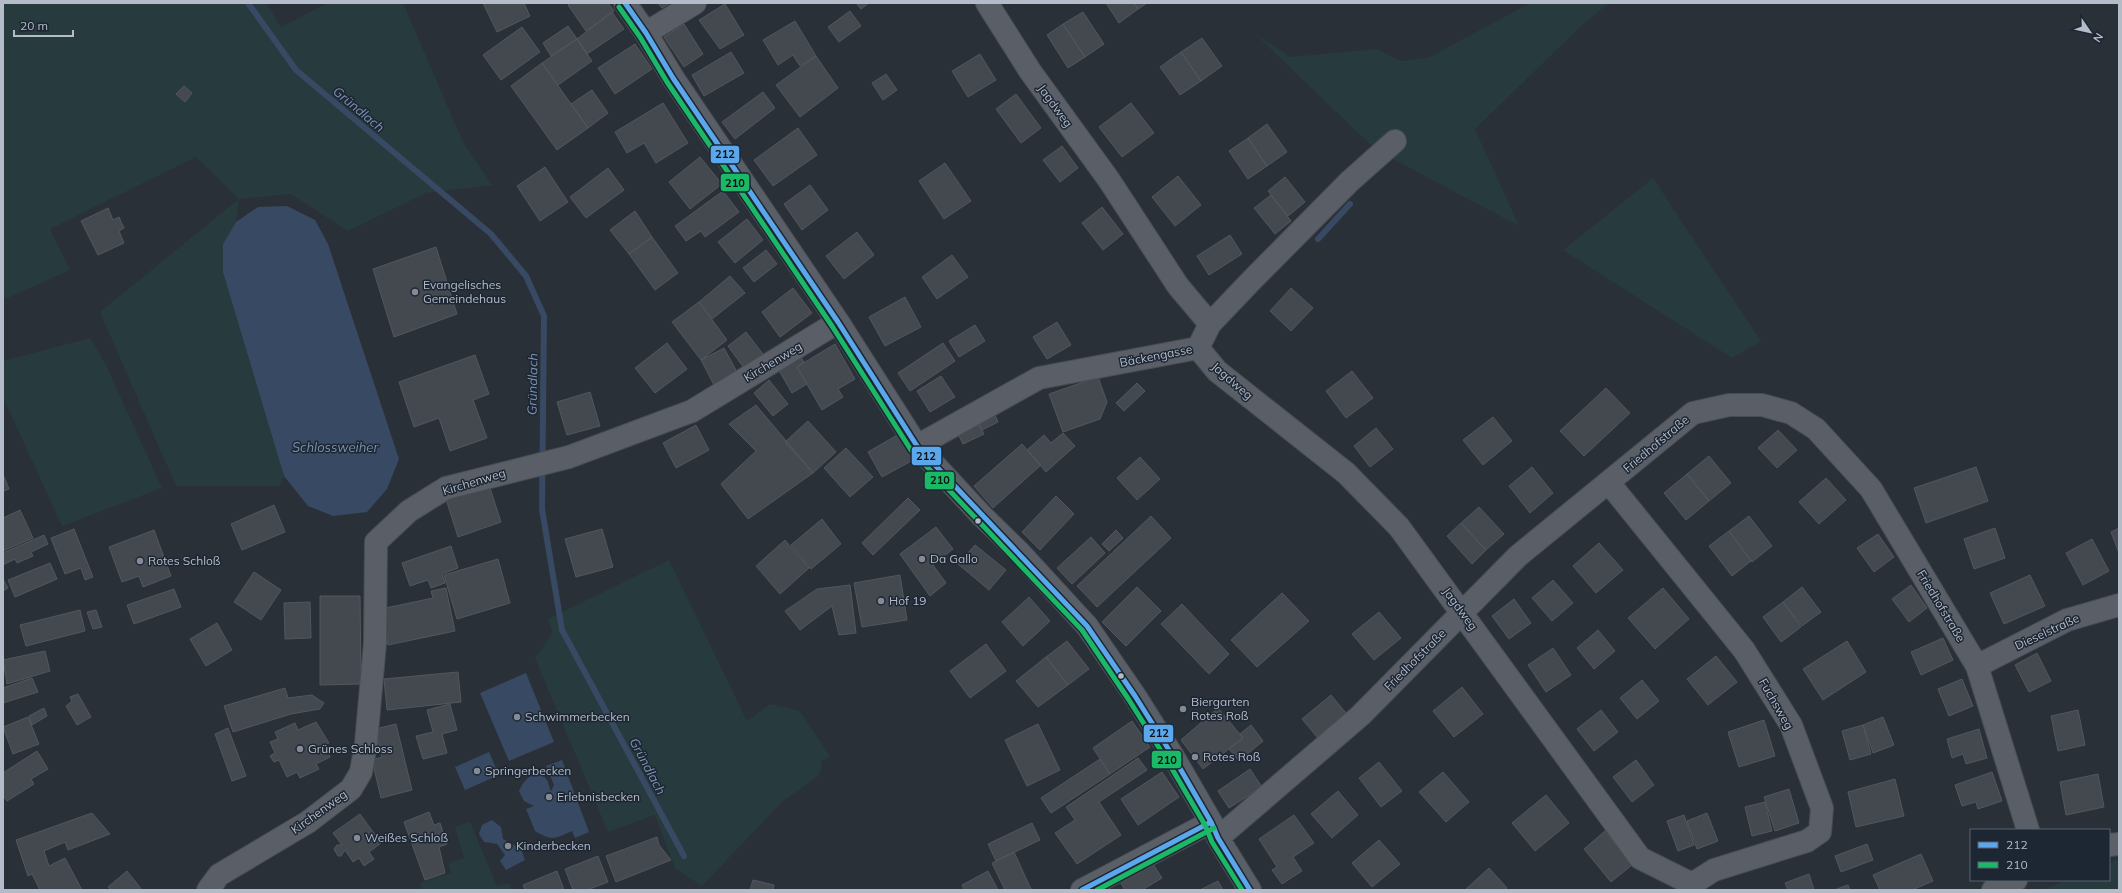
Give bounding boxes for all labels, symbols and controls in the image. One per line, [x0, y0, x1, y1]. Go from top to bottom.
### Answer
scale bar [14, 12, 73, 38]
north arrow [2070, 12, 2110, 52]
text: 20 m [20, 18, 48, 33]
text: N [2090, 30, 2106, 45]
street label: Jagdweg [1035, 81, 1076, 130]
water label: Gründlach [330, 83, 388, 135]
line badge: 212 [710, 145, 740, 164]
text: 212 [715, 147, 735, 161]
line badge: 210 [720, 173, 750, 192]
text: 210 [725, 176, 745, 190]
place label: Evangelisches Gemeindehaus [423, 277, 506, 306]
marker: Evangelisches Gemeindehaus [410, 287, 420, 297]
street label: Kirchenweg [741, 338, 805, 385]
street label: Bäckengasse [1118, 341, 1194, 370]
water label: Gründlach [523, 353, 541, 415]
street label: Jagdweg [1209, 359, 1256, 403]
street label: Friedhofstraße [1620, 412, 1692, 475]
water label: Schlossweiher [292, 439, 379, 455]
line badge: 212 [911, 446, 942, 466]
text: 212 [916, 449, 936, 463]
street label: Kirchenweg [440, 465, 507, 498]
line badge: 210 [924, 471, 955, 490]
text: 210 [930, 473, 950, 487]
unlabelled marker [973, 516, 983, 526]
place label: Da Gallo [930, 551, 978, 566]
place label: Rotes Schloß [148, 553, 221, 568]
marker: Da Gallo [917, 554, 927, 564]
marker: Rotes Schloß [135, 556, 145, 566]
street label: Friedhofstraße [1914, 567, 1969, 644]
street label: Jagdweg [1440, 584, 1481, 633]
place label: Hof 19 [889, 593, 927, 608]
marker: Hof 19 [876, 596, 886, 606]
street label: Dieselstraße [2012, 610, 2081, 653]
street label: Friedhofstraße [1381, 626, 1449, 694]
unlabelled marker [1116, 671, 1126, 681]
street label: Fuchsweg [1756, 676, 1797, 732]
place label: Biergarten Rotes Roß [1191, 694, 1250, 723]
marker: Biergarten Rotes Roß [1178, 704, 1188, 714]
place label: Schwimmerbecken [525, 709, 630, 724]
marker: Schwimmerbecken [512, 712, 522, 722]
line badge: 212 [1143, 724, 1174, 743]
text: 212 [1149, 726, 1169, 740]
water label: Gründlach [626, 735, 670, 797]
place label: Grünes Schloss [308, 741, 393, 756]
marker: Grünes Schloss [295, 744, 305, 754]
place label: Rotes Roß [1203, 749, 1261, 764]
line badge: 210 [1151, 750, 1182, 769]
marker: Rotes Roß [1190, 752, 1200, 762]
text: 210 [1157, 753, 1177, 767]
place label: Springerbecken [485, 763, 571, 778]
marker: Springerbecken [472, 766, 482, 776]
street label: Kirchenweg [288, 786, 350, 837]
place label: Erlebnisbecken [557, 789, 640, 804]
marker: Erlebnisbecken [544, 792, 554, 802]
legend [1970, 829, 2110, 881]
place label: Weißes Schloß [365, 830, 448, 845]
marker: Weißes Schloß [352, 833, 362, 843]
text: 212 [2006, 837, 2028, 852]
place label: Kinderbecken [516, 838, 591, 853]
marker: Kinderbecken [503, 841, 513, 851]
text: 210 [2006, 857, 2028, 872]

